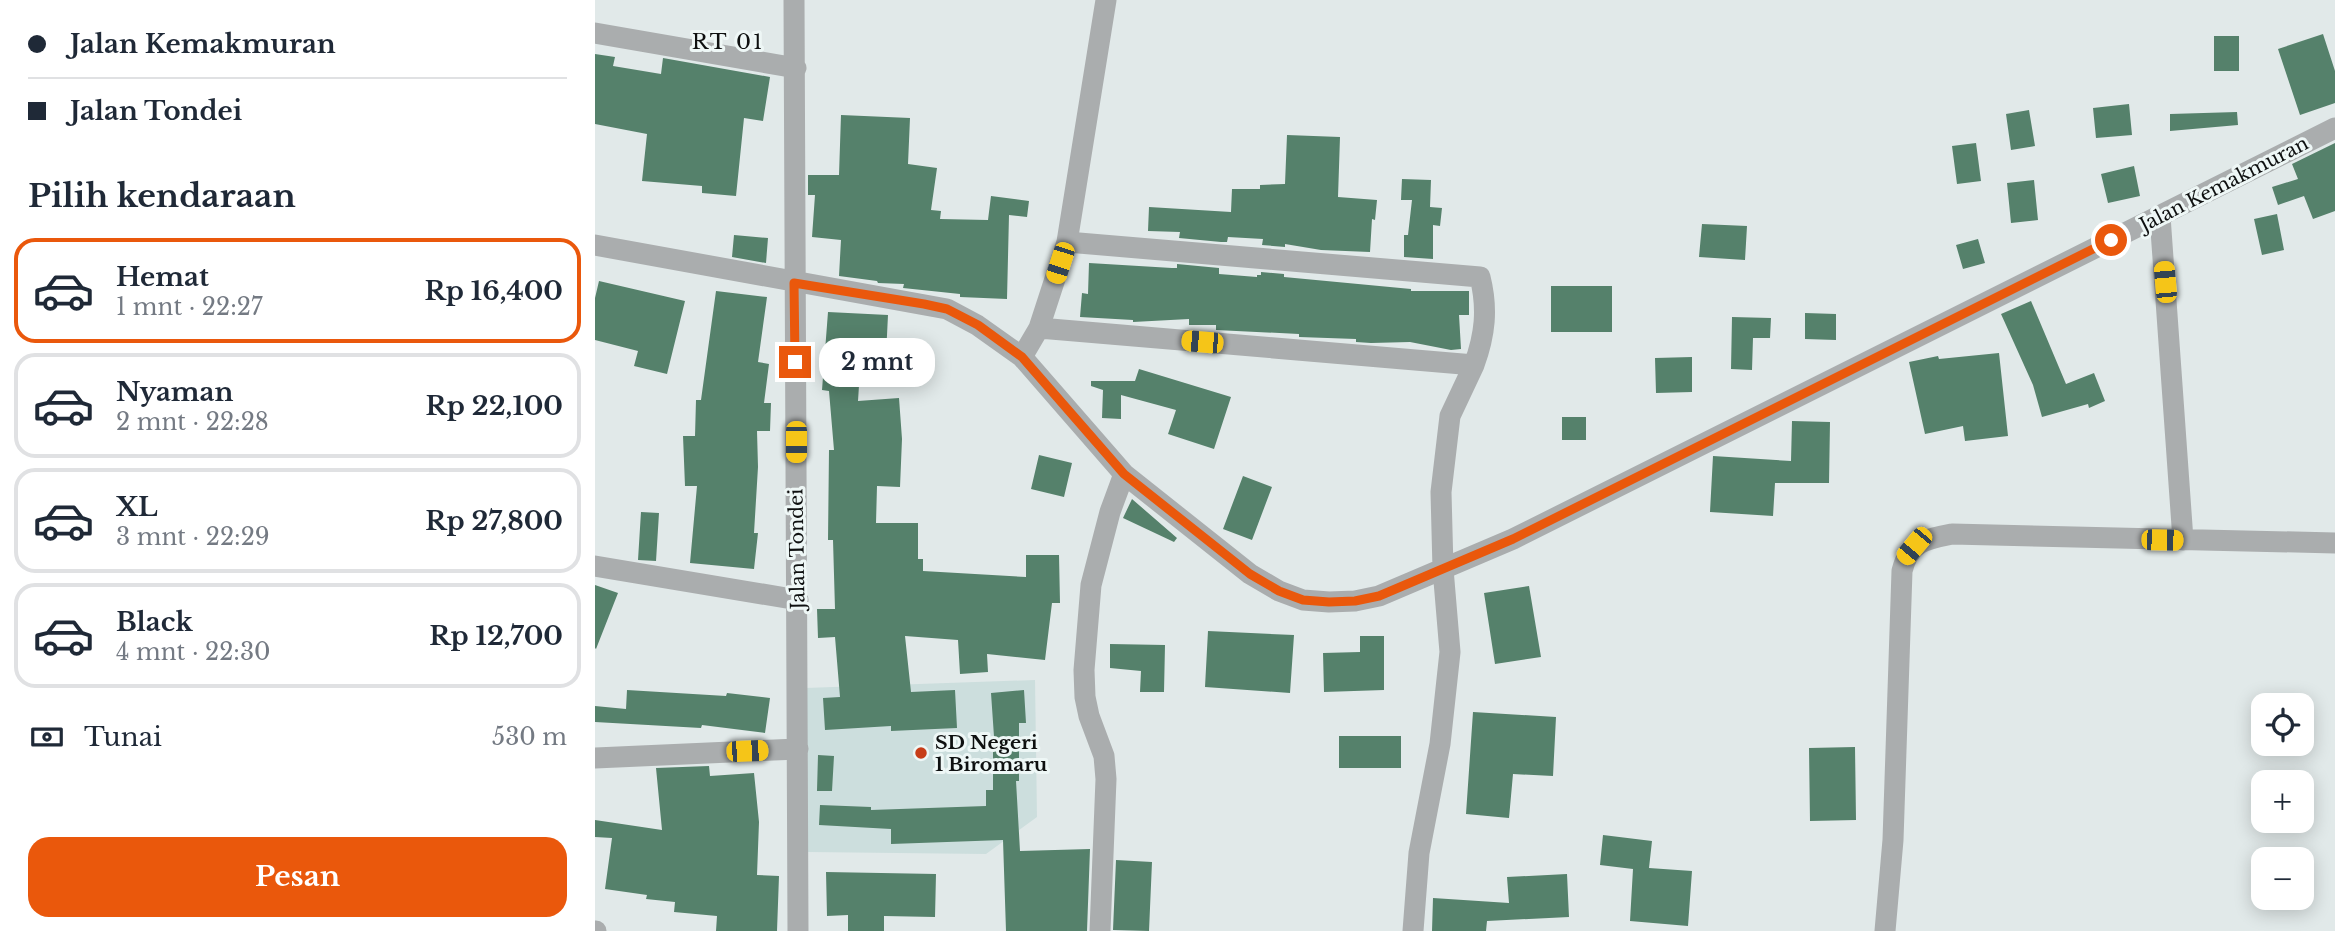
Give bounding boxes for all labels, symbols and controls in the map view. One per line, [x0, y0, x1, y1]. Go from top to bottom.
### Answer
text: Jalan Kemakmuran [70, 28, 336, 60]
district label: RT 01 [692, 29, 764, 55]
text: Jalan Tondei [70, 95, 242, 127]
street label: Jalan Kemakmuran [2133, 131, 2312, 238]
text: Pilih kendaraan [28, 176, 296, 216]
route start [2095, 224, 2127, 256]
car [1044, 240, 1077, 286]
icon: car [32, 259, 95, 322]
car [2153, 260, 2178, 304]
text: Hemat [116, 261, 209, 293]
text: Rp 16,400 [425, 275, 563, 307]
text: 1 mnt · 22:27 [116, 293, 262, 321]
car [1181, 330, 1224, 354]
callout: 2 mnt [819, 338, 935, 386]
route end [779, 346, 811, 378]
text: 2 mnt [841, 348, 913, 376]
icon: car [32, 374, 95, 437]
text: Nyaman [116, 376, 233, 408]
text: Rp 22,100 [426, 390, 563, 422]
text: 2 mnt · 22:28 [116, 408, 269, 436]
car [786, 421, 807, 463]
street label: Jalan Tondei [784, 488, 810, 613]
icon: car [32, 489, 95, 552]
text: XL [116, 491, 158, 523]
text: Rp 27,800 [425, 505, 563, 537]
text: 3 mnt · 22:29 [116, 523, 270, 551]
car [1893, 523, 1936, 569]
car [2141, 529, 2184, 551]
icon: car [32, 604, 95, 667]
text: Black [116, 606, 193, 638]
text: Rp 12,700 [429, 620, 563, 652]
text: 4 mnt · 22:30 [116, 638, 271, 666]
map controls [2251, 693, 2314, 910]
button: locate [2251, 693, 2314, 756]
icon: cash [28, 718, 66, 756]
text: Tunai [84, 721, 162, 753]
text: 530 m [492, 723, 567, 751]
place label: SD Negeri 1 Biromaru [935, 731, 1048, 776]
car [726, 740, 769, 762]
marker: SD Negeri 1 Biromaru [913, 745, 929, 761]
button: + [2251, 770, 2314, 833]
button: Pesan [28, 837, 567, 917]
button: − [2251, 847, 2314, 910]

